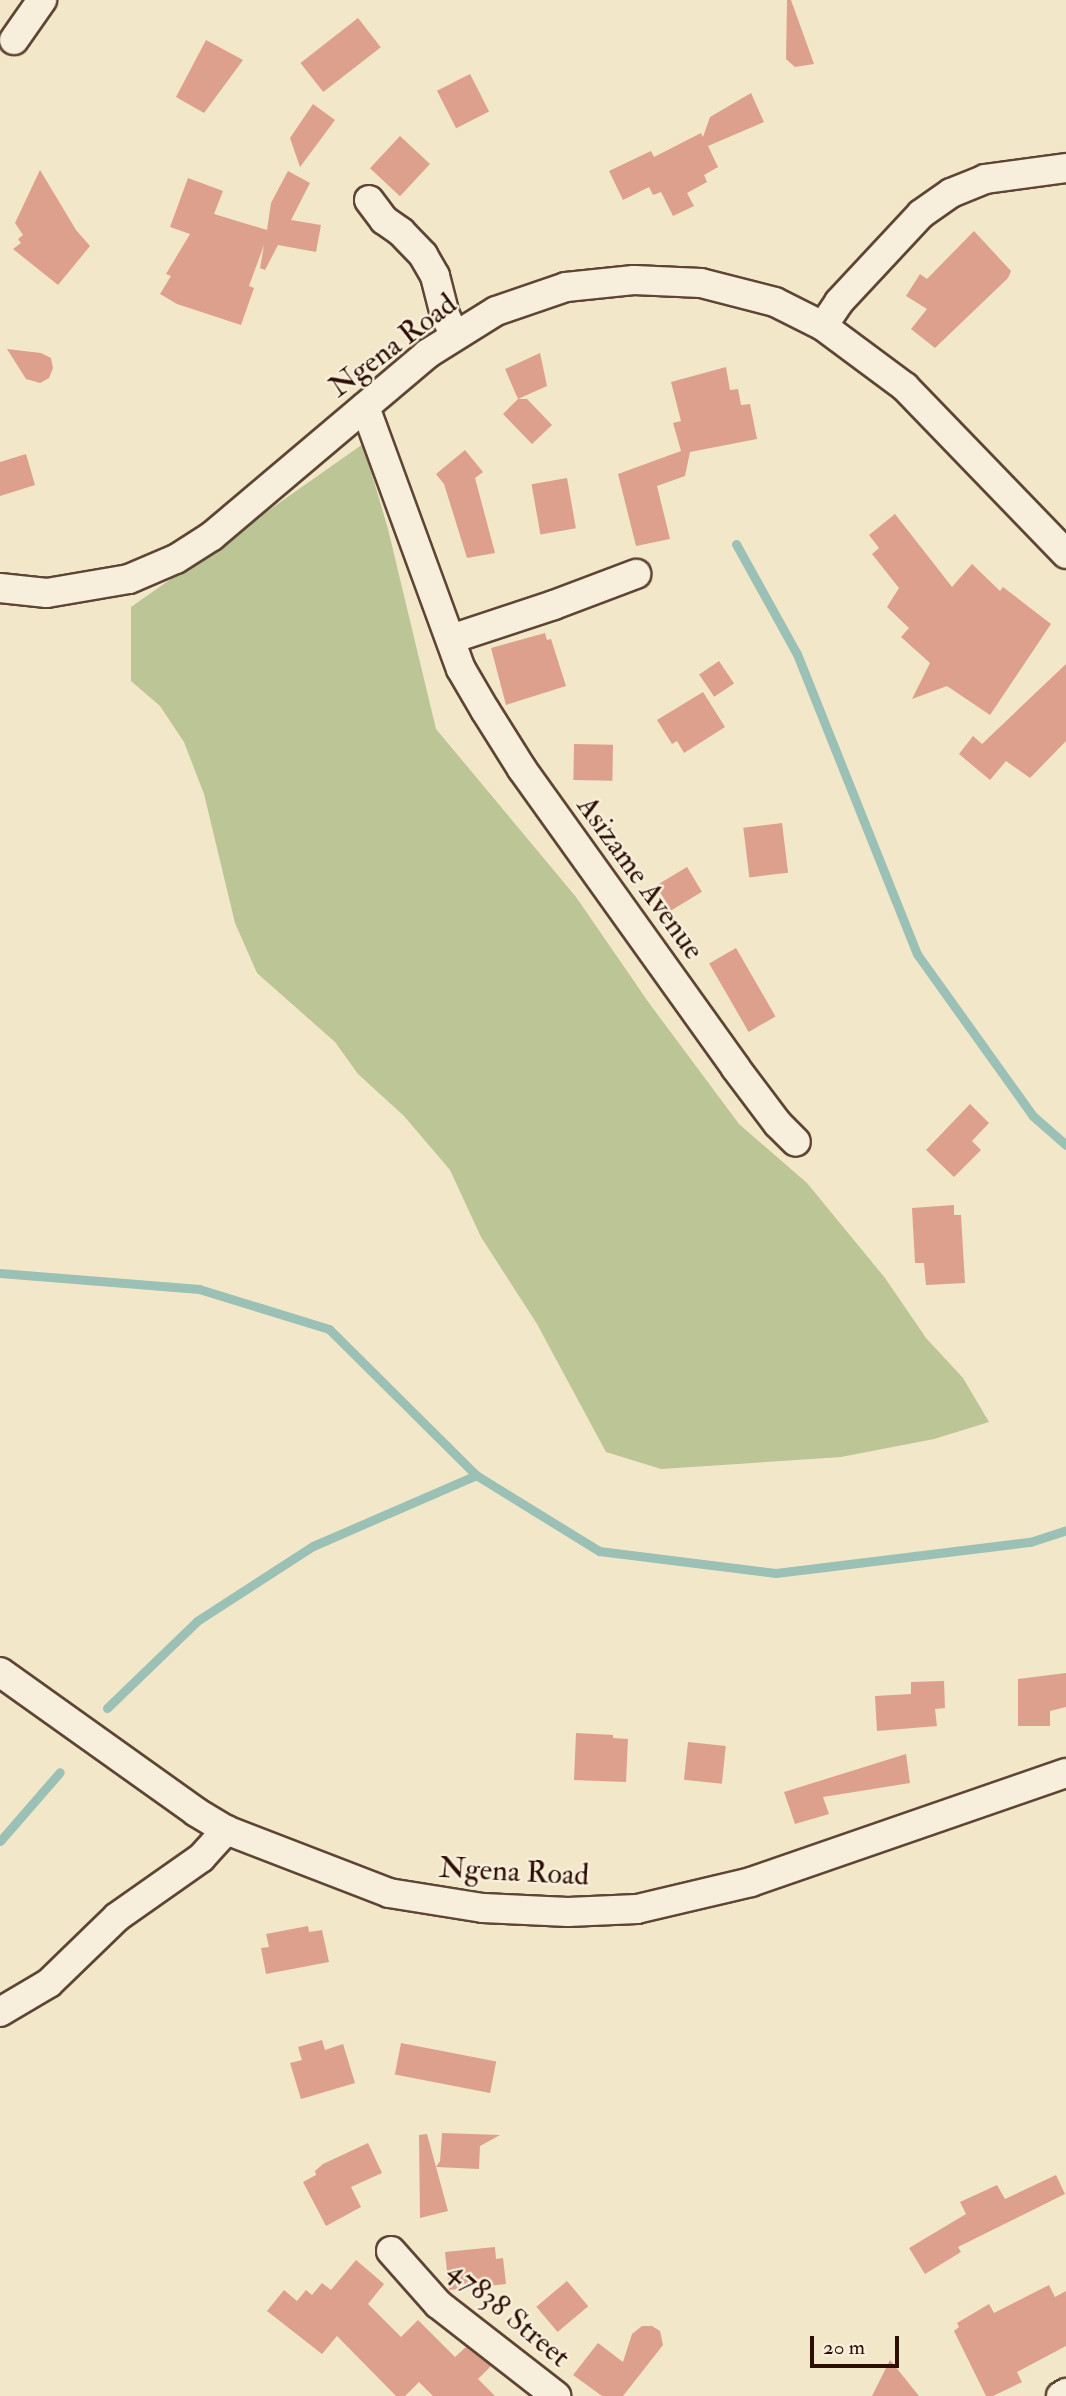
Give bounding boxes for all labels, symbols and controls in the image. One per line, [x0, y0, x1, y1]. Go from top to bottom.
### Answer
street label: Ngena Road [322, 286, 464, 406]
street label: Asizame Avenue [569, 789, 711, 967]
street label: Ngena Road [438, 1850, 590, 1894]
street label: 47838 Street [441, 2253, 577, 2375]
scale bar [814, 2322, 903, 2366]
text: 20 m [823, 2334, 865, 2361]

